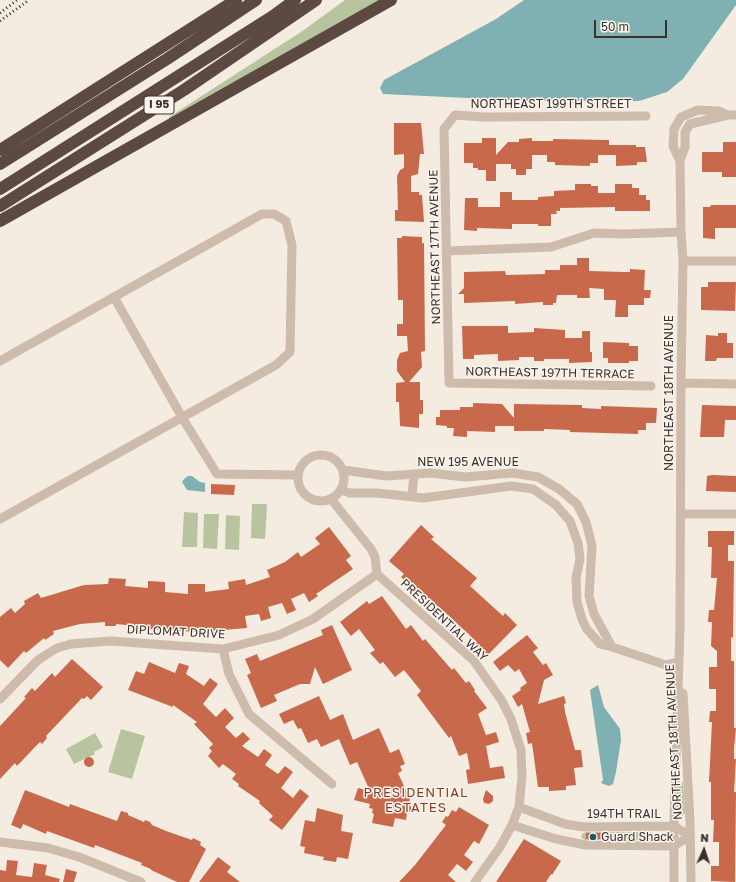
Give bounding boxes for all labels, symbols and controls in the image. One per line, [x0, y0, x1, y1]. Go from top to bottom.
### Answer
scale bar [596, 12, 669, 38]
text: 50 m [601, 19, 629, 34]
road number: I 95 [144, 96, 174, 114]
street label: NORTHEAST 199TH STREET [470, 97, 632, 111]
street label: NORTHEAST 17TH AVENUE [426, 169, 444, 325]
street label: NORTHEAST 18TH AVENUE [662, 315, 676, 471]
street label: NORTHEAST 197TH TERRACE [465, 364, 635, 382]
street label: NEW 195 AVENUE [417, 455, 519, 469]
street label: PRESIDENTIAL WAY [397, 576, 491, 664]
street label: DIPLOMAT DRIVE [126, 622, 226, 642]
street label: NORTHEAST 18TH AVENUE [663, 664, 685, 820]
district label: PRESIDENTIAL ESTATES [364, 785, 468, 816]
street label: 194TH TRAIL [587, 807, 661, 821]
place label: Guard Shack [601, 830, 674, 844]
north arrow [684, 830, 724, 870]
text: N [700, 831, 709, 844]
marker: Guard Shack [588, 832, 598, 842]

